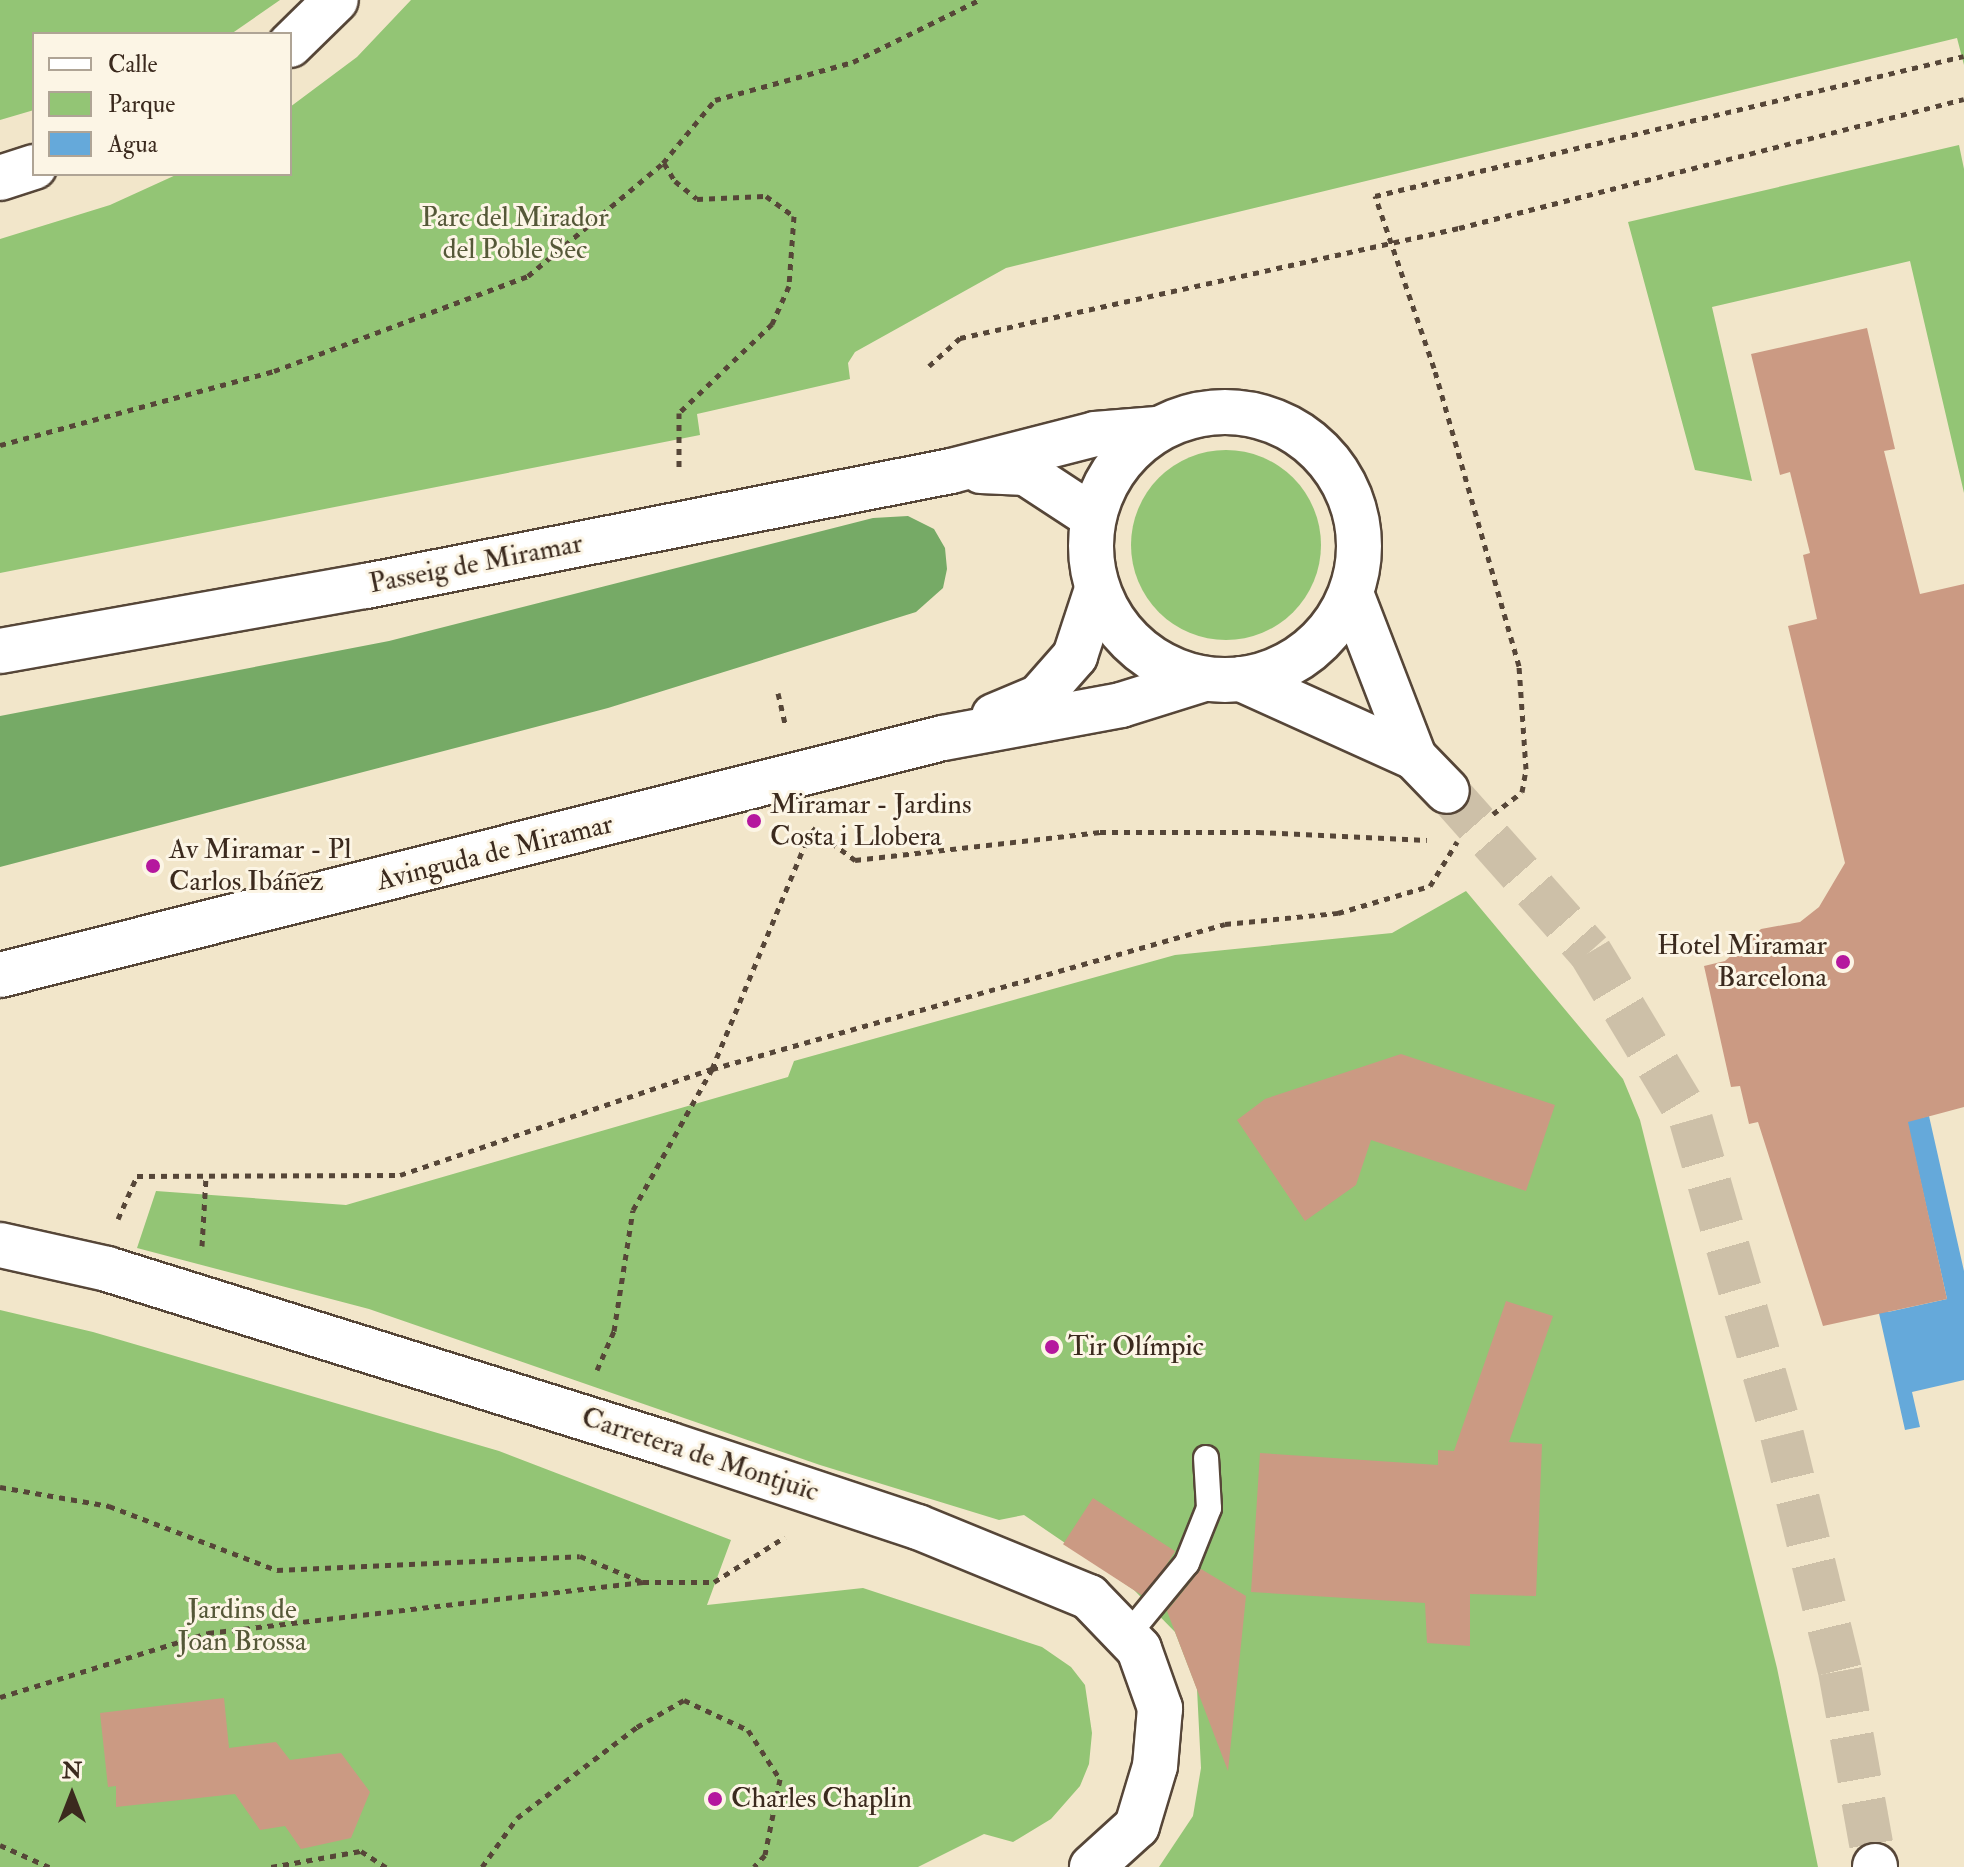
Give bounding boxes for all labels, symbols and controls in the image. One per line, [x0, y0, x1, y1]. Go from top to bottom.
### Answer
legend [32, 32, 292, 176]
text: Calle [108, 49, 158, 80]
text: Parque [108, 89, 175, 120]
text: Agua [108, 129, 158, 160]
park label: Parc del Mirador del Poble Sec [421, 201, 609, 267]
street label: Passeig de Miramar [366, 527, 586, 601]
place label: Miramar - Jardins Costa i Llobera [770, 788, 972, 854]
street label: Avinguda de Miramar [373, 807, 617, 899]
marker: Miramar - Jardins Costa i Llobera [745, 812, 763, 830]
place label: Av Miramar - Pl Carlos Ibáñez [169, 833, 351, 899]
marker: Av Miramar - Pl Carlos Ibáñez [144, 857, 162, 875]
place label: Hotel Miramar Barcelona [1657, 929, 1827, 995]
marker: Hotel Miramar Barcelona [1834, 953, 1852, 971]
place label: Tir Olímpic [1068, 1330, 1204, 1364]
marker: Tir Olímpic [1043, 1338, 1061, 1356]
street label: Carretera de Montjuïc [577, 1401, 823, 1509]
park label: Jardins de Joan Brossa [178, 1593, 306, 1659]
north arrow [32, 1755, 112, 1835]
text: N [62, 1757, 82, 1785]
place label: Charles Chaplin [731, 1782, 912, 1816]
marker: Charles Chaplin [706, 1790, 724, 1808]

